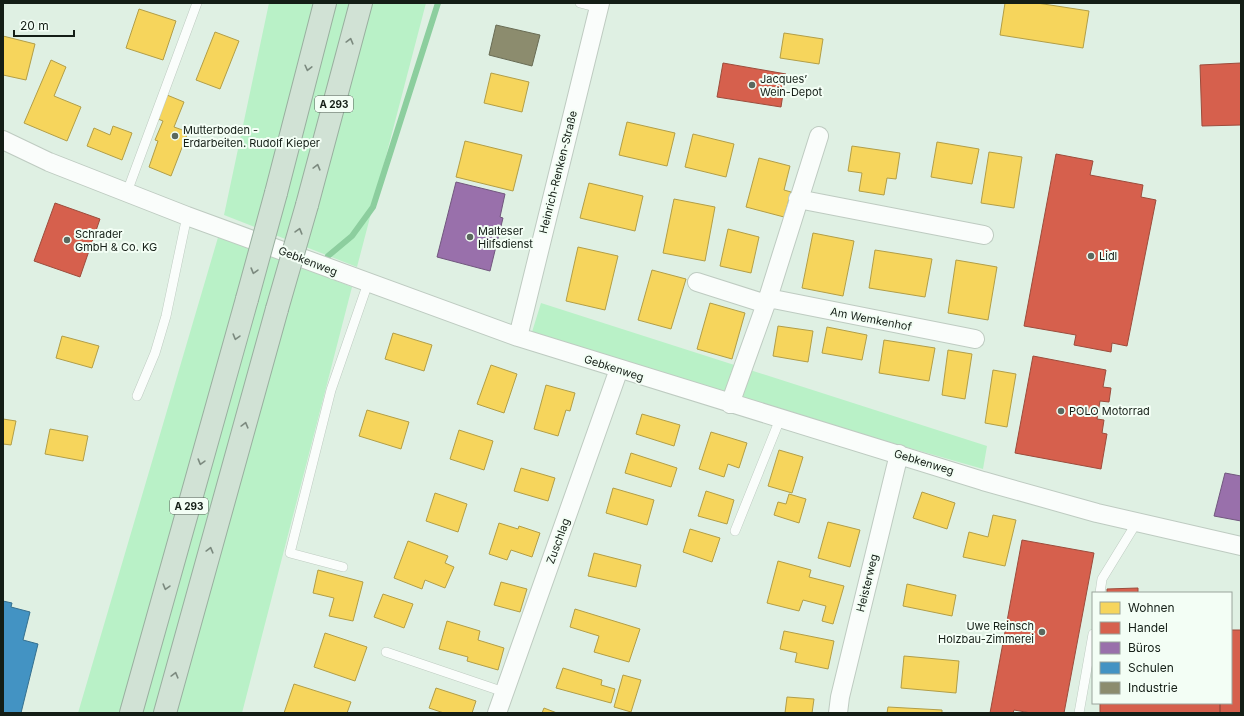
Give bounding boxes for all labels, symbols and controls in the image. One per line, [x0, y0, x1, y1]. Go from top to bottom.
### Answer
scale bar [14, 12, 74, 38]
text: 20 m [20, 18, 49, 33]
one-way arrow [346, 38, 354, 45]
one-way arrow [304, 64, 313, 71]
place label: Jacques’ Wein-Depot [760, 72, 823, 99]
marker: Jacques’ Wein-Depot [747, 80, 757, 90]
road number: A 293 [315, 96, 353, 112]
street label: Heinrich-Renken-Straße [536, 109, 580, 235]
place label: Mutterboden - Erdarbeiten. Rudolf Kieper [183, 123, 320, 150]
marker: Mutterboden - Erdarbeiten. Rudolf Kieper [170, 131, 180, 141]
one-way arrow [312, 164, 321, 171]
place label: Malteser Hilfsdienst [478, 224, 533, 251]
place label: Schrader GmbH & Co. KG [75, 227, 157, 254]
one-way arrow [294, 228, 303, 235]
marker: Malteser Hilfsdienst [465, 232, 475, 242]
marker: Schrader GmbH & Co. KG [62, 235, 72, 245]
street label: Gebkenweg [277, 243, 339, 279]
place label: Lidl [1099, 249, 1117, 263]
marker: Lidl [1086, 251, 1096, 261]
one-way arrow [251, 268, 259, 274]
street label: Am Wemkenhof [829, 304, 913, 334]
one-way arrow [232, 333, 241, 340]
street label: Gebkenweg [582, 352, 646, 384]
place label: POLO Motorrad [1069, 404, 1150, 418]
marker: POLO Motorrad [1056, 406, 1066, 416]
one-way arrow [240, 422, 248, 428]
street label: Gebkenweg [892, 446, 956, 478]
one-way arrow [197, 458, 206, 465]
road number: A 293 [170, 498, 208, 514]
street label: Zuschlag [543, 516, 573, 566]
one-way arrow [205, 547, 214, 554]
street label: Heisterweg [853, 553, 881, 613]
one-way arrow [162, 583, 171, 590]
legend [1092, 592, 1232, 704]
text: Wohnen [1128, 600, 1175, 615]
place label: Uwe Reinsch Holzbau-Zimmerei [938, 619, 1034, 646]
text: Handel [1128, 620, 1168, 635]
marker: Uwe Reinsch Holzbau-Zimmerei [1037, 627, 1047, 637]
text: Büros [1128, 640, 1161, 655]
text: Schulen [1128, 660, 1174, 675]
one-way arrow [170, 672, 179, 679]
text: Industrie [1128, 680, 1178, 695]

